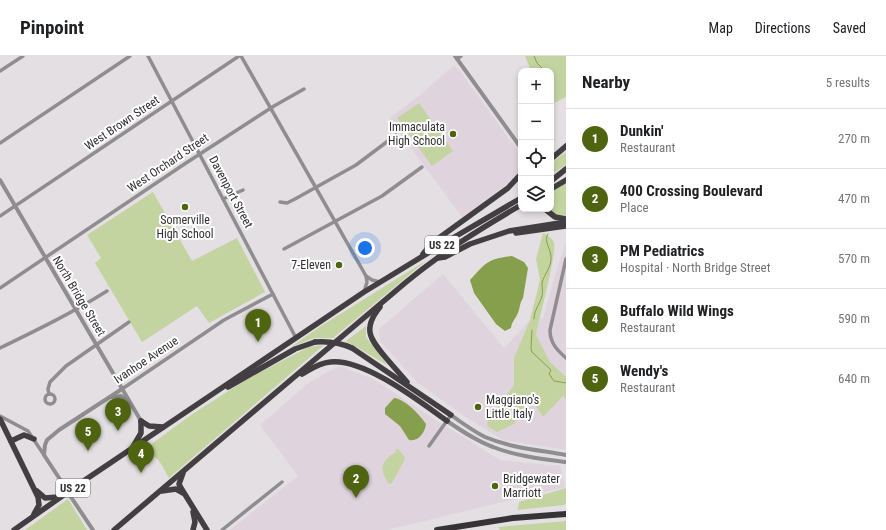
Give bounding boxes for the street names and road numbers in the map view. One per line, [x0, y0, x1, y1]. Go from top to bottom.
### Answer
street label: West Brown Street [82, 93, 162, 153]
street label: West Orchard Street [125, 131, 211, 195]
street label: Davenport Street [206, 154, 256, 231]
road number: US 22 [425, 236, 459, 254]
street label: North Bridge Street [50, 253, 109, 339]
street label: Ivanhoe Avenue [111, 333, 181, 387]
road number: US 22 [56, 479, 90, 497]

